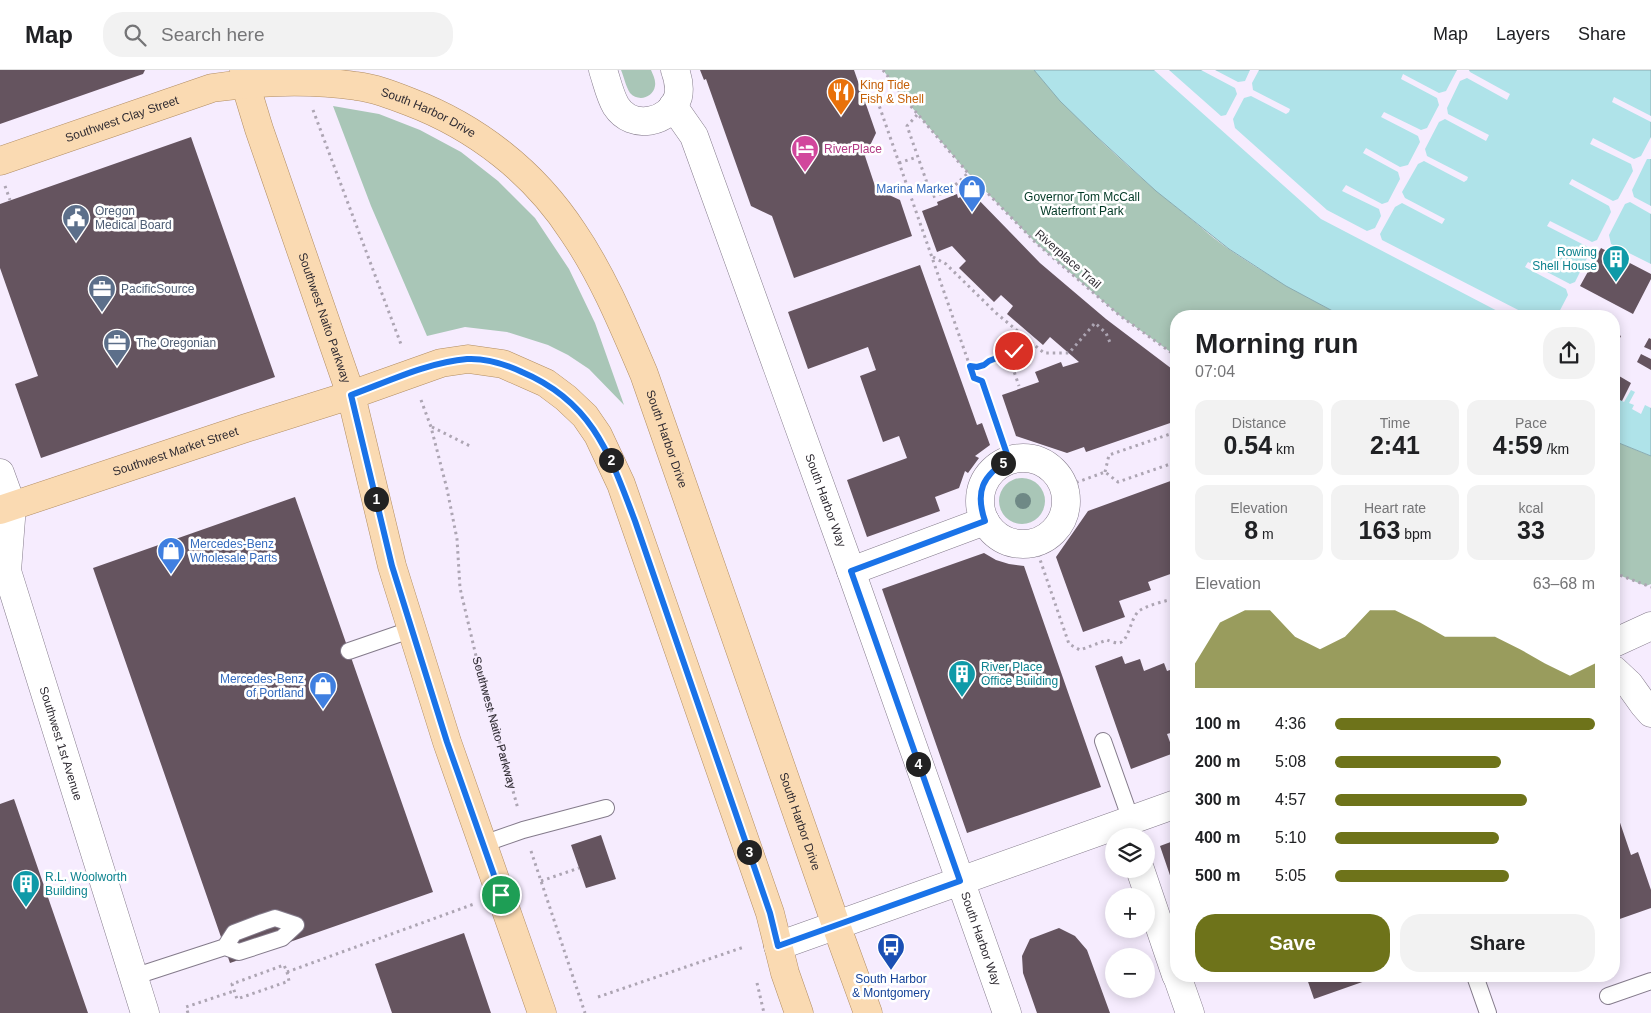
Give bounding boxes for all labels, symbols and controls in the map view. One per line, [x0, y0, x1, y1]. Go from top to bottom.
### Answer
search box [103, 12, 453, 57]
text: Map [25, 21, 73, 48]
icon: search [121, 21, 149, 49]
text: Search here [161, 24, 265, 45]
text: Map [1433, 24, 1468, 44]
text: Layers [1496, 24, 1550, 44]
text: Share [1578, 24, 1626, 44]
restaurant icon: King Tide Fish & Shell [826, 77, 856, 116]
place label: King Tide Fish & Shell [860, 78, 924, 106]
street label: South Harbor Drive [379, 85, 478, 141]
street label: Southwest Clay Street [63, 93, 181, 145]
hotel icon: RiverPlace [790, 134, 820, 173]
place label: RiverPlace [824, 142, 882, 156]
shop icon: Marina Market [957, 174, 987, 213]
place label: Marina Market [876, 182, 954, 196]
park label: Governor Tom McCall Waterfront Park [1024, 190, 1140, 218]
public building icon: Oregon Medical Board [61, 203, 91, 242]
place label: Oregon Medical Board [95, 204, 172, 232]
street label: Riverplace Trail [1032, 227, 1104, 291]
building icon: Rowing Shell House [1601, 244, 1631, 283]
place label: Rowing Shell House [1532, 245, 1597, 273]
street label: Southwest Naito Parkway [295, 251, 353, 385]
office icon: PacificSource [87, 274, 117, 313]
place label: PacificSource [121, 282, 195, 296]
button: share [1543, 327, 1595, 379]
office icon: The Oregonian [102, 328, 132, 367]
text: Morning run [1195, 328, 1358, 359]
pin [993, 330, 1035, 372]
place label: The Oregonian [136, 336, 216, 350]
icon: check [1000, 337, 1028, 365]
text: 07:04 [1195, 363, 1235, 380]
street label: South Harbor Drive [643, 388, 690, 490]
text: Distance [1232, 415, 1286, 431]
text: Time [1380, 415, 1410, 431]
text: Pace [1515, 415, 1547, 431]
street label: Southwest Market Street [111, 424, 241, 479]
text: 0.54 [1223, 431, 1272, 459]
text: 2:41 [1370, 431, 1420, 459]
text: 4:59 [1493, 431, 1543, 459]
text: km [1272, 441, 1295, 457]
text: /km [1543, 441, 1569, 457]
pin: 2 [598, 448, 624, 472]
pin: 5 [990, 450, 1016, 476]
text: 2 [608, 452, 615, 468]
street label: South Harbor Way [802, 452, 849, 549]
text: 5 [1000, 455, 1007, 471]
pin: 1 [364, 486, 388, 512]
text: 1 [373, 491, 380, 507]
text: Elevation [1230, 500, 1288, 516]
text: Heart rate [1364, 500, 1426, 516]
text: kcal [1519, 500, 1543, 516]
text: 8 [1244, 516, 1258, 544]
text: 163 [1359, 516, 1400, 544]
text: 33 [1517, 516, 1545, 544]
text: m [1258, 526, 1274, 542]
text: bpm [1400, 526, 1431, 542]
shop icon: Mercedes-Benz Wholesale Parts [156, 536, 186, 575]
place label: Mercedes-Benz Wholesale Parts [190, 537, 277, 565]
text: Elevation [1195, 575, 1261, 592]
text: 63–68 m [1533, 575, 1595, 592]
street label: Southwest Naito Parkway [469, 655, 519, 791]
building icon: River Place Office Building [947, 659, 977, 698]
place label: River Place Office Building [981, 660, 1058, 688]
shop icon: Mercedes-Benz of Portland [308, 671, 338, 710]
place label: Mercedes-Benz of Portland [220, 672, 304, 700]
street label: Southwest 1st Avenue [36, 685, 85, 803]
text: 100 m [1195, 715, 1240, 732]
text: 4:36 [1275, 715, 1306, 732]
pin: 4 [906, 752, 930, 776]
text: 200 m [1195, 753, 1240, 770]
text: 5:08 [1275, 753, 1306, 770]
text: 4 [915, 756, 922, 772]
street label: South Harbor Drive [776, 771, 824, 873]
text: 300 m [1195, 791, 1240, 808]
text: 4:57 [1275, 791, 1306, 808]
map controls [1105, 828, 1155, 998]
button: layers [1105, 828, 1155, 878]
text: 400 m [1195, 829, 1240, 846]
text: 5:10 [1275, 829, 1306, 846]
pin: 3 [736, 840, 762, 864]
text: 3 [746, 844, 753, 860]
text: 500 m [1195, 867, 1240, 884]
text: 5:05 [1275, 867, 1306, 884]
building icon: R.L. Woolworth Building [11, 869, 41, 908]
place label: R.L. Woolworth Building [45, 870, 127, 898]
pin [480, 874, 522, 916]
icon: arrive [487, 881, 515, 909]
button: + [1105, 888, 1155, 938]
street label: South Harbor Way [958, 890, 1004, 987]
button: Save [1195, 914, 1390, 972]
button: Share [1400, 914, 1595, 972]
bus stop icon: South Harbor & Montgomery [876, 932, 906, 971]
button: − [1105, 948, 1155, 998]
place label: South Harbor & Montgomery [852, 972, 930, 1000]

